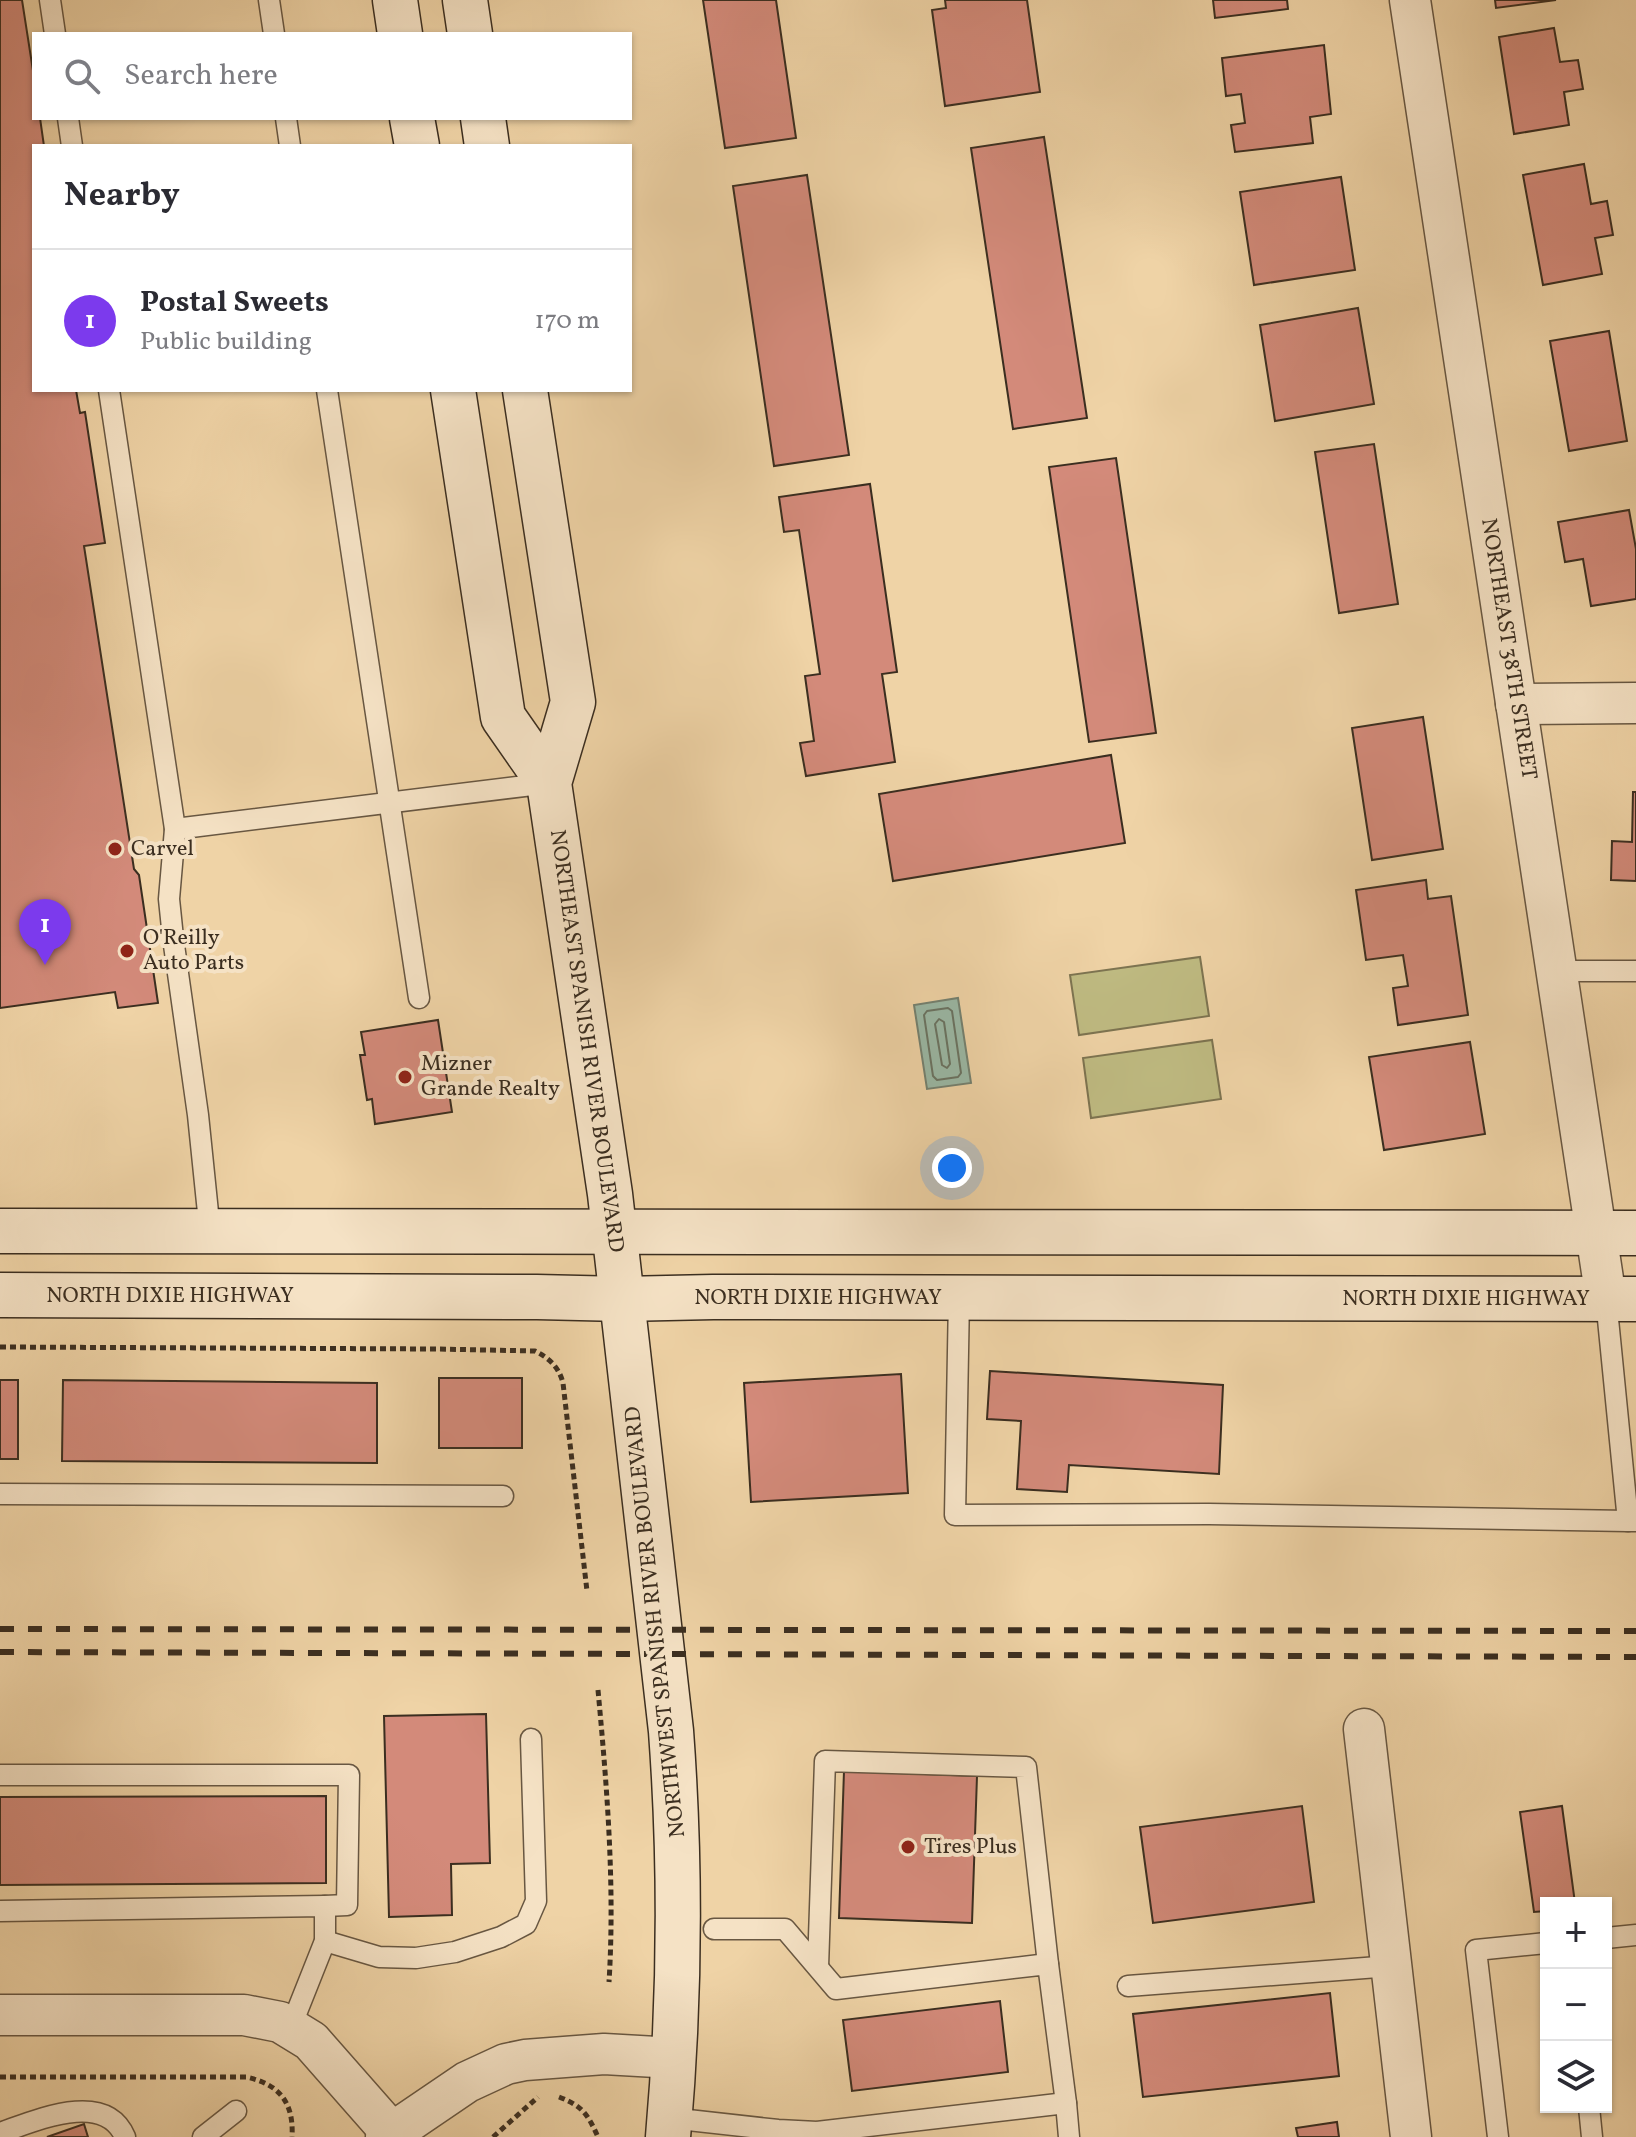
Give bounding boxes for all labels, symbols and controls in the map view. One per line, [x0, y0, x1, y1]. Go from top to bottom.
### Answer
search box [32, 32, 632, 120]
icon: search [60, 54, 104, 98]
text: Search here [124, 55, 278, 97]
text: Nearby [64, 173, 180, 220]
text: Postal Sweets [140, 282, 329, 324]
text: 1 [85, 303, 95, 339]
text: 170 m [535, 303, 600, 339]
text: Public building [140, 324, 312, 360]
street label: NORTHEAST 38TH STREET [1472, 516, 1544, 782]
street label: NORTHEAST SPANISH RIVER BOULEVARD [541, 828, 631, 1254]
place label: Carvel [131, 834, 194, 865]
marker: Carvel [106, 840, 124, 858]
pin: 1 [19, 899, 71, 965]
place label: O'Reilly Auto Parts [143, 923, 244, 979]
marker: O'Reilly Auto Parts [118, 942, 136, 960]
place label: Mizner Grande Realty [421, 1049, 560, 1105]
marker: Mizner Grande Realty [396, 1068, 414, 1086]
your location [932, 1148, 972, 1188]
street label: NORTH DIXIE HIGHWAY [46, 1281, 294, 1312]
street label: NORTH DIXIE HIGHWAY [694, 1283, 942, 1314]
street label: NORTH DIXIE HIGHWAY [1342, 1284, 1590, 1315]
street label: NORTHWEST SPANISH RIVER BOULEVARD [618, 1405, 694, 1839]
place label: Tires Plus [924, 1832, 1017, 1863]
marker: Tires Plus [899, 1838, 917, 1856]
map controls [1540, 1897, 1612, 2113]
button: + [1540, 1897, 1612, 1969]
button: − [1540, 1969, 1612, 2041]
button: layers [1540, 2041, 1612, 2113]

